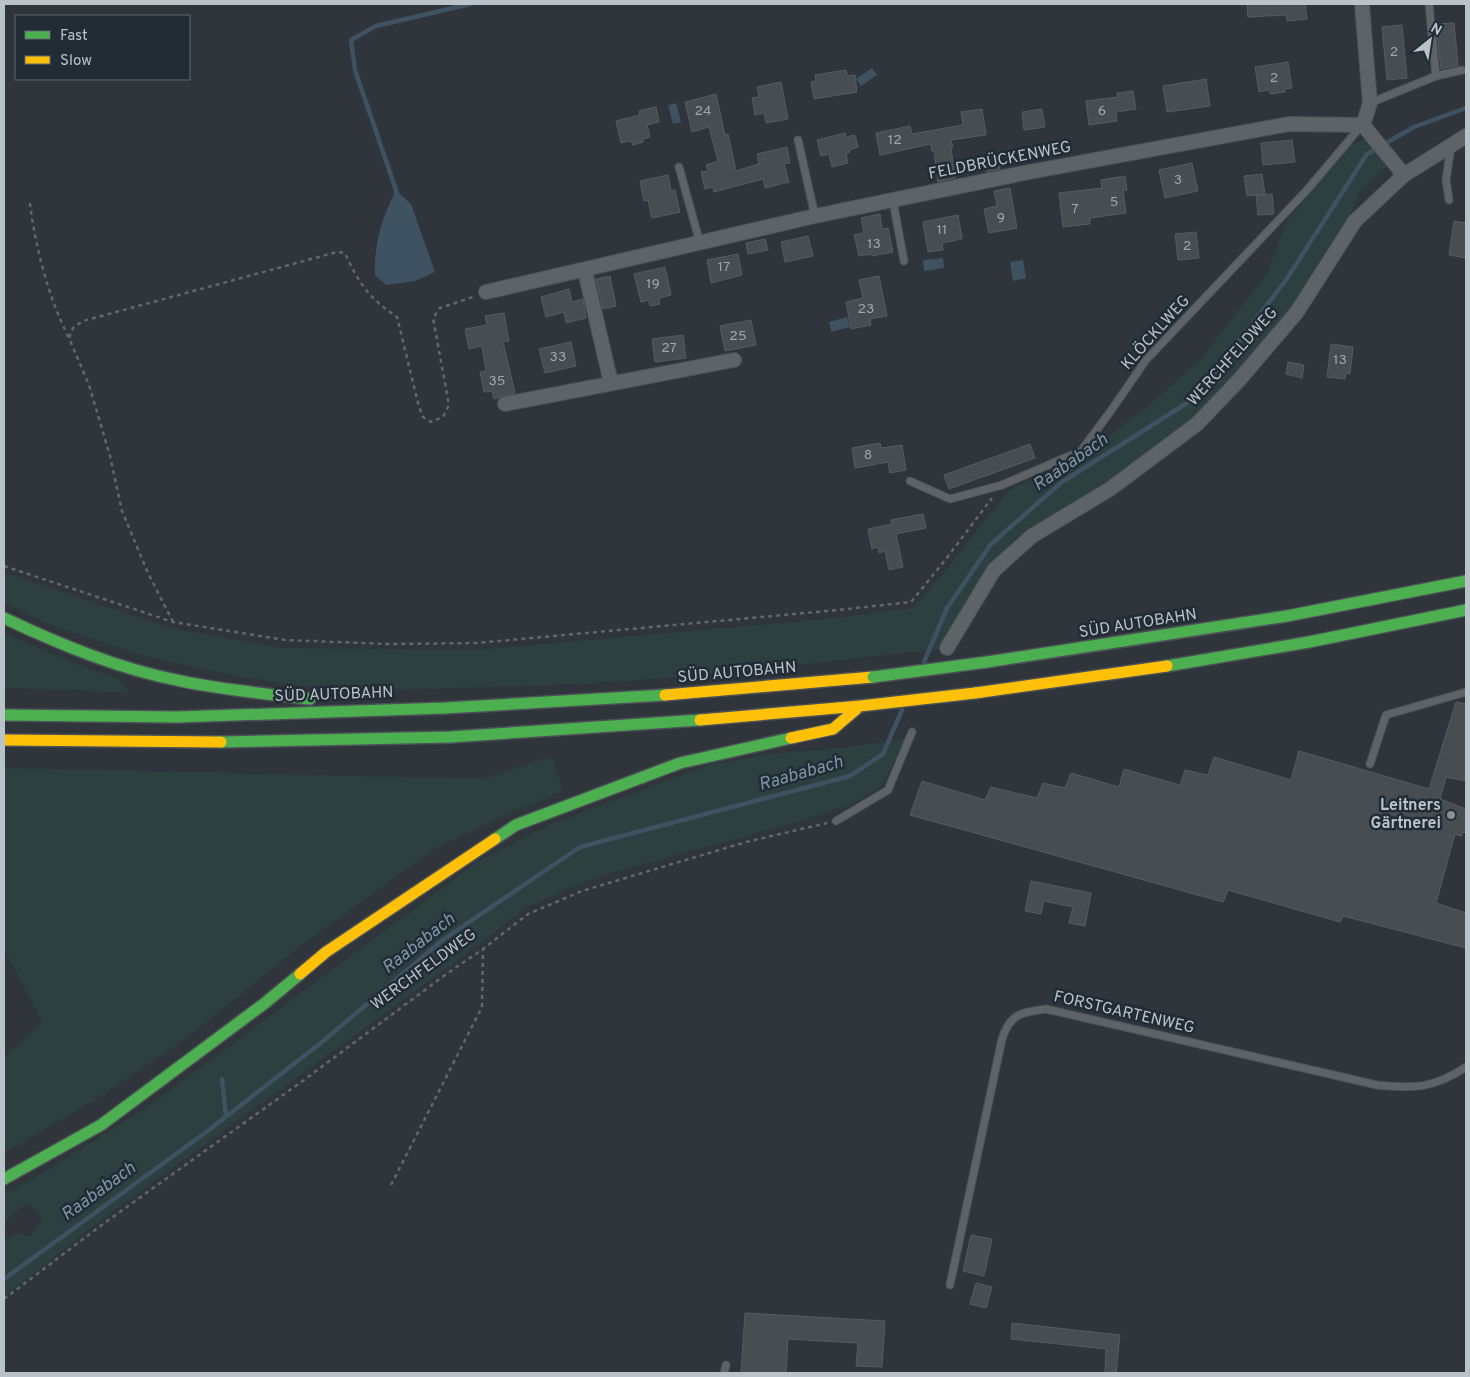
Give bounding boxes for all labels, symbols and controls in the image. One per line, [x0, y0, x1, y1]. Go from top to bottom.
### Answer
legend [15, 15, 190, 80]
north arrow [1405, 15, 1455, 65]
text: N [1427, 20, 1444, 40]
text: Fast [60, 27, 88, 46]
house number: 2 [1390, 44, 1398, 61]
text: Slow [60, 52, 92, 71]
house number: 2 [1270, 70, 1278, 87]
house number: 24 [694, 103, 712, 120]
house number: 6 [1098, 103, 1106, 120]
house number: 12 [888, 132, 902, 149]
street label: FELDBRÜCKENWEG [927, 135, 1073, 185]
house number: 3 [1174, 172, 1182, 189]
house number: 5 [1110, 194, 1118, 211]
house number: 7 [1071, 201, 1079, 218]
house number: 9 [997, 210, 1005, 227]
house number: 11 [937, 222, 947, 239]
house number: 13 [867, 236, 881, 253]
house number: 2 [1183, 238, 1191, 255]
house number: 17 [718, 259, 730, 276]
house number: 19 [646, 276, 660, 293]
street label: KLÖCKLWEG [1116, 290, 1195, 375]
house number: 23 [858, 301, 875, 318]
street label: WERCHFELDWEG [1183, 304, 1283, 410]
house number: 25 [729, 328, 747, 345]
house number: 27 [661, 340, 677, 357]
house number: 33 [550, 349, 566, 366]
house number: 13 [1333, 352, 1347, 369]
house number: 35 [488, 373, 506, 390]
water label: Raababach [1029, 429, 1113, 497]
house number: 8 [864, 447, 872, 464]
street label: SÜD AUTOBAHN [1077, 603, 1198, 643]
street label: SÜD AUTOBAHN [677, 656, 797, 688]
street label: SÜD AUTOBAHN [274, 681, 394, 707]
water label: Raababach [756, 751, 846, 797]
place label: Leitners Gärtnerei [1371, 796, 1441, 834]
marker: Leitners Gärtnerei [1445, 809, 1457, 821]
water label: Raababach [378, 908, 460, 980]
street label: WERCHFELDWEG [367, 925, 481, 1015]
street label: FORSTGARTENWEG [1052, 987, 1196, 1039]
water label: Raababach [57, 1157, 141, 1227]

